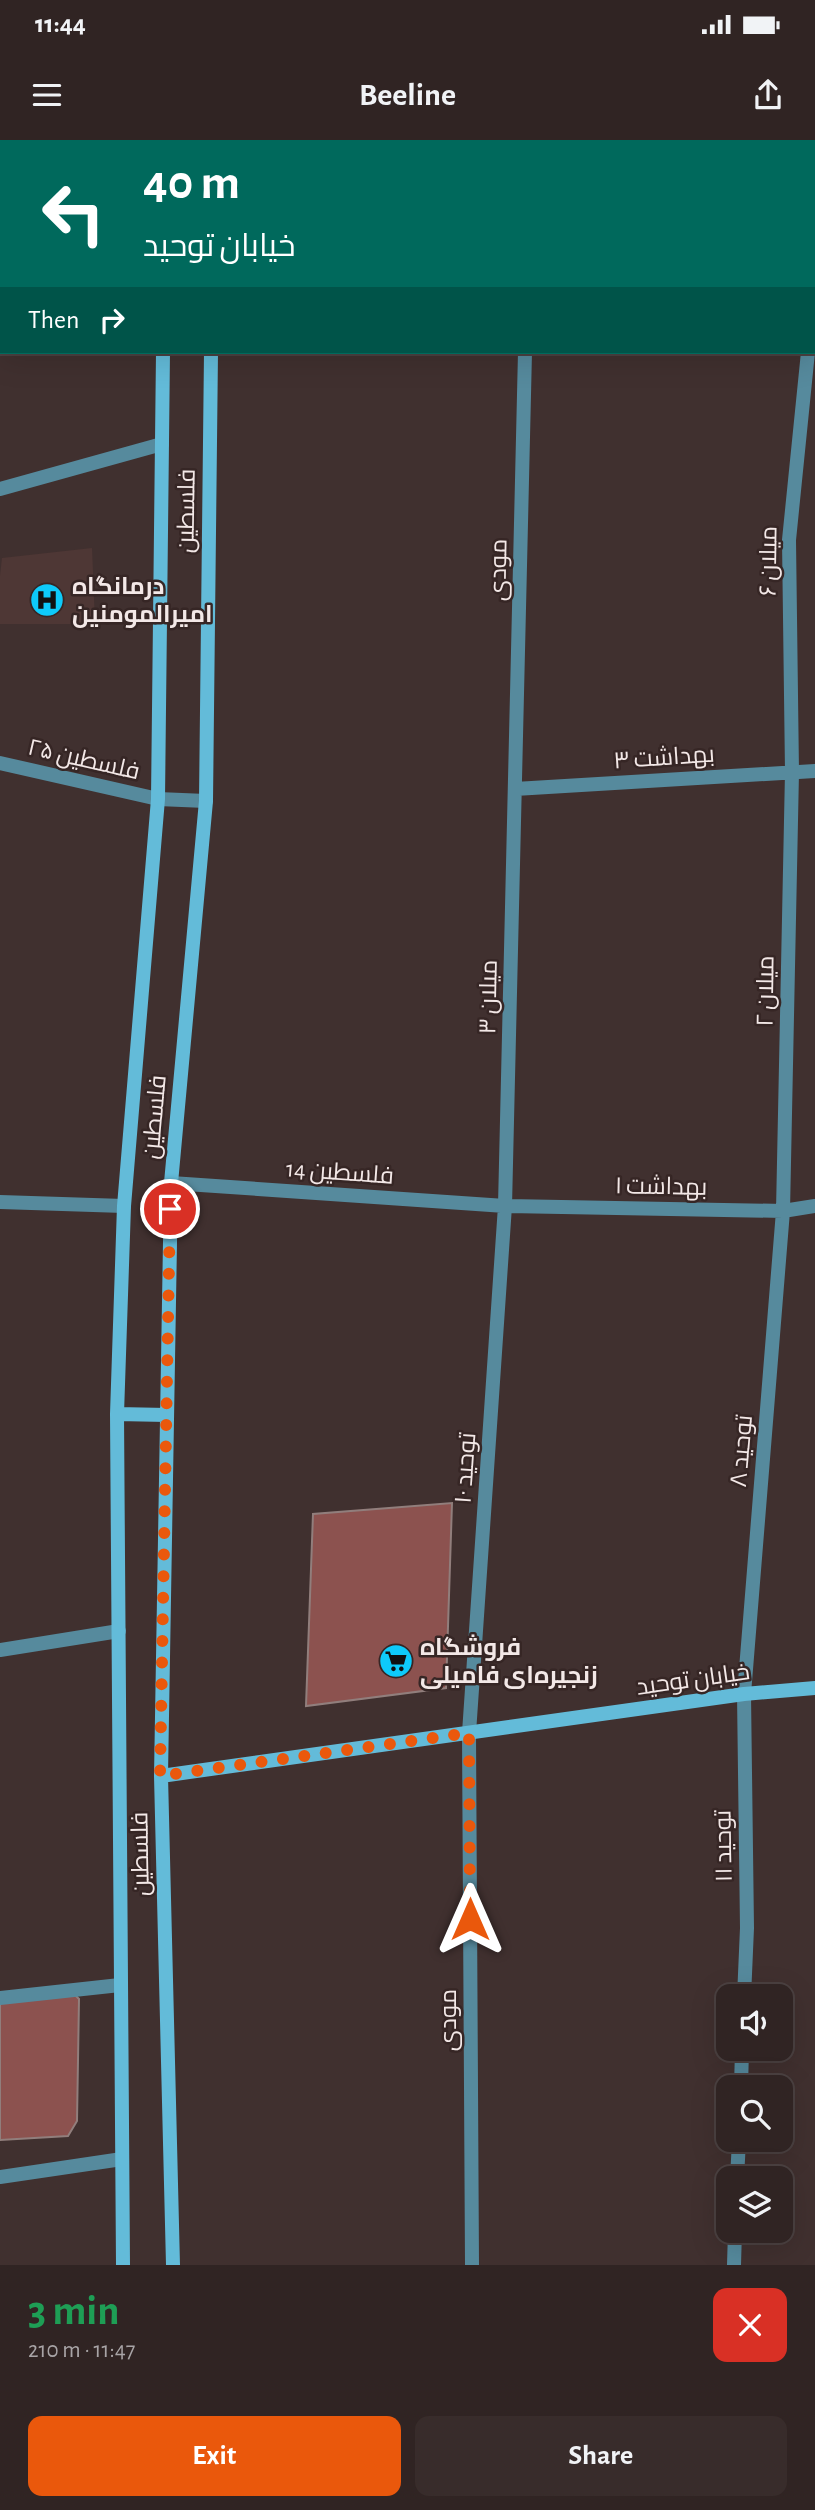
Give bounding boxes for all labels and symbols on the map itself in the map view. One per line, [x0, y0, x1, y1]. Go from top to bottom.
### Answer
street label: فلسطین [174, 469, 201, 553]
street label: میلان ۶ [756, 526, 783, 596]
street label: مودی [486, 539, 513, 601]
place label: درمانگاه امیرالمومنین [72, 575, 213, 628]
hospital icon: درمانگاه امیرالمومنین [28, 581, 66, 619]
street label: فلسطین ۲۵ [25, 735, 142, 785]
street label: بهداشت ۳ [613, 741, 715, 774]
street label: میلان ۲ [753, 955, 780, 1027]
street label: میلان ۳ [476, 959, 503, 1035]
street label: فلسطین [139, 1074, 172, 1160]
street label: فلسطین 14 [285, 1157, 395, 1190]
street label: بهداشت ۱ [615, 1173, 707, 1201]
pin [140, 1179, 200, 1239]
street label: توحید ۸ [727, 1413, 757, 1488]
street label: توحید ۱۰ [452, 1431, 480, 1504]
place label: فروشگاه زنجیره‌ای فامیلی [420, 1634, 598, 1689]
supermarket icon: فروشگاه زنجیره‌ای فامیلی [377, 1642, 415, 1680]
street label: خیابان توحید [635, 1660, 752, 1701]
street label: توحید ۱۱ [711, 1809, 737, 1882]
street label: فلسطین [128, 1812, 155, 1896]
position arrow [433, 1882, 507, 1956]
street label: مودی [437, 1989, 462, 2051]

